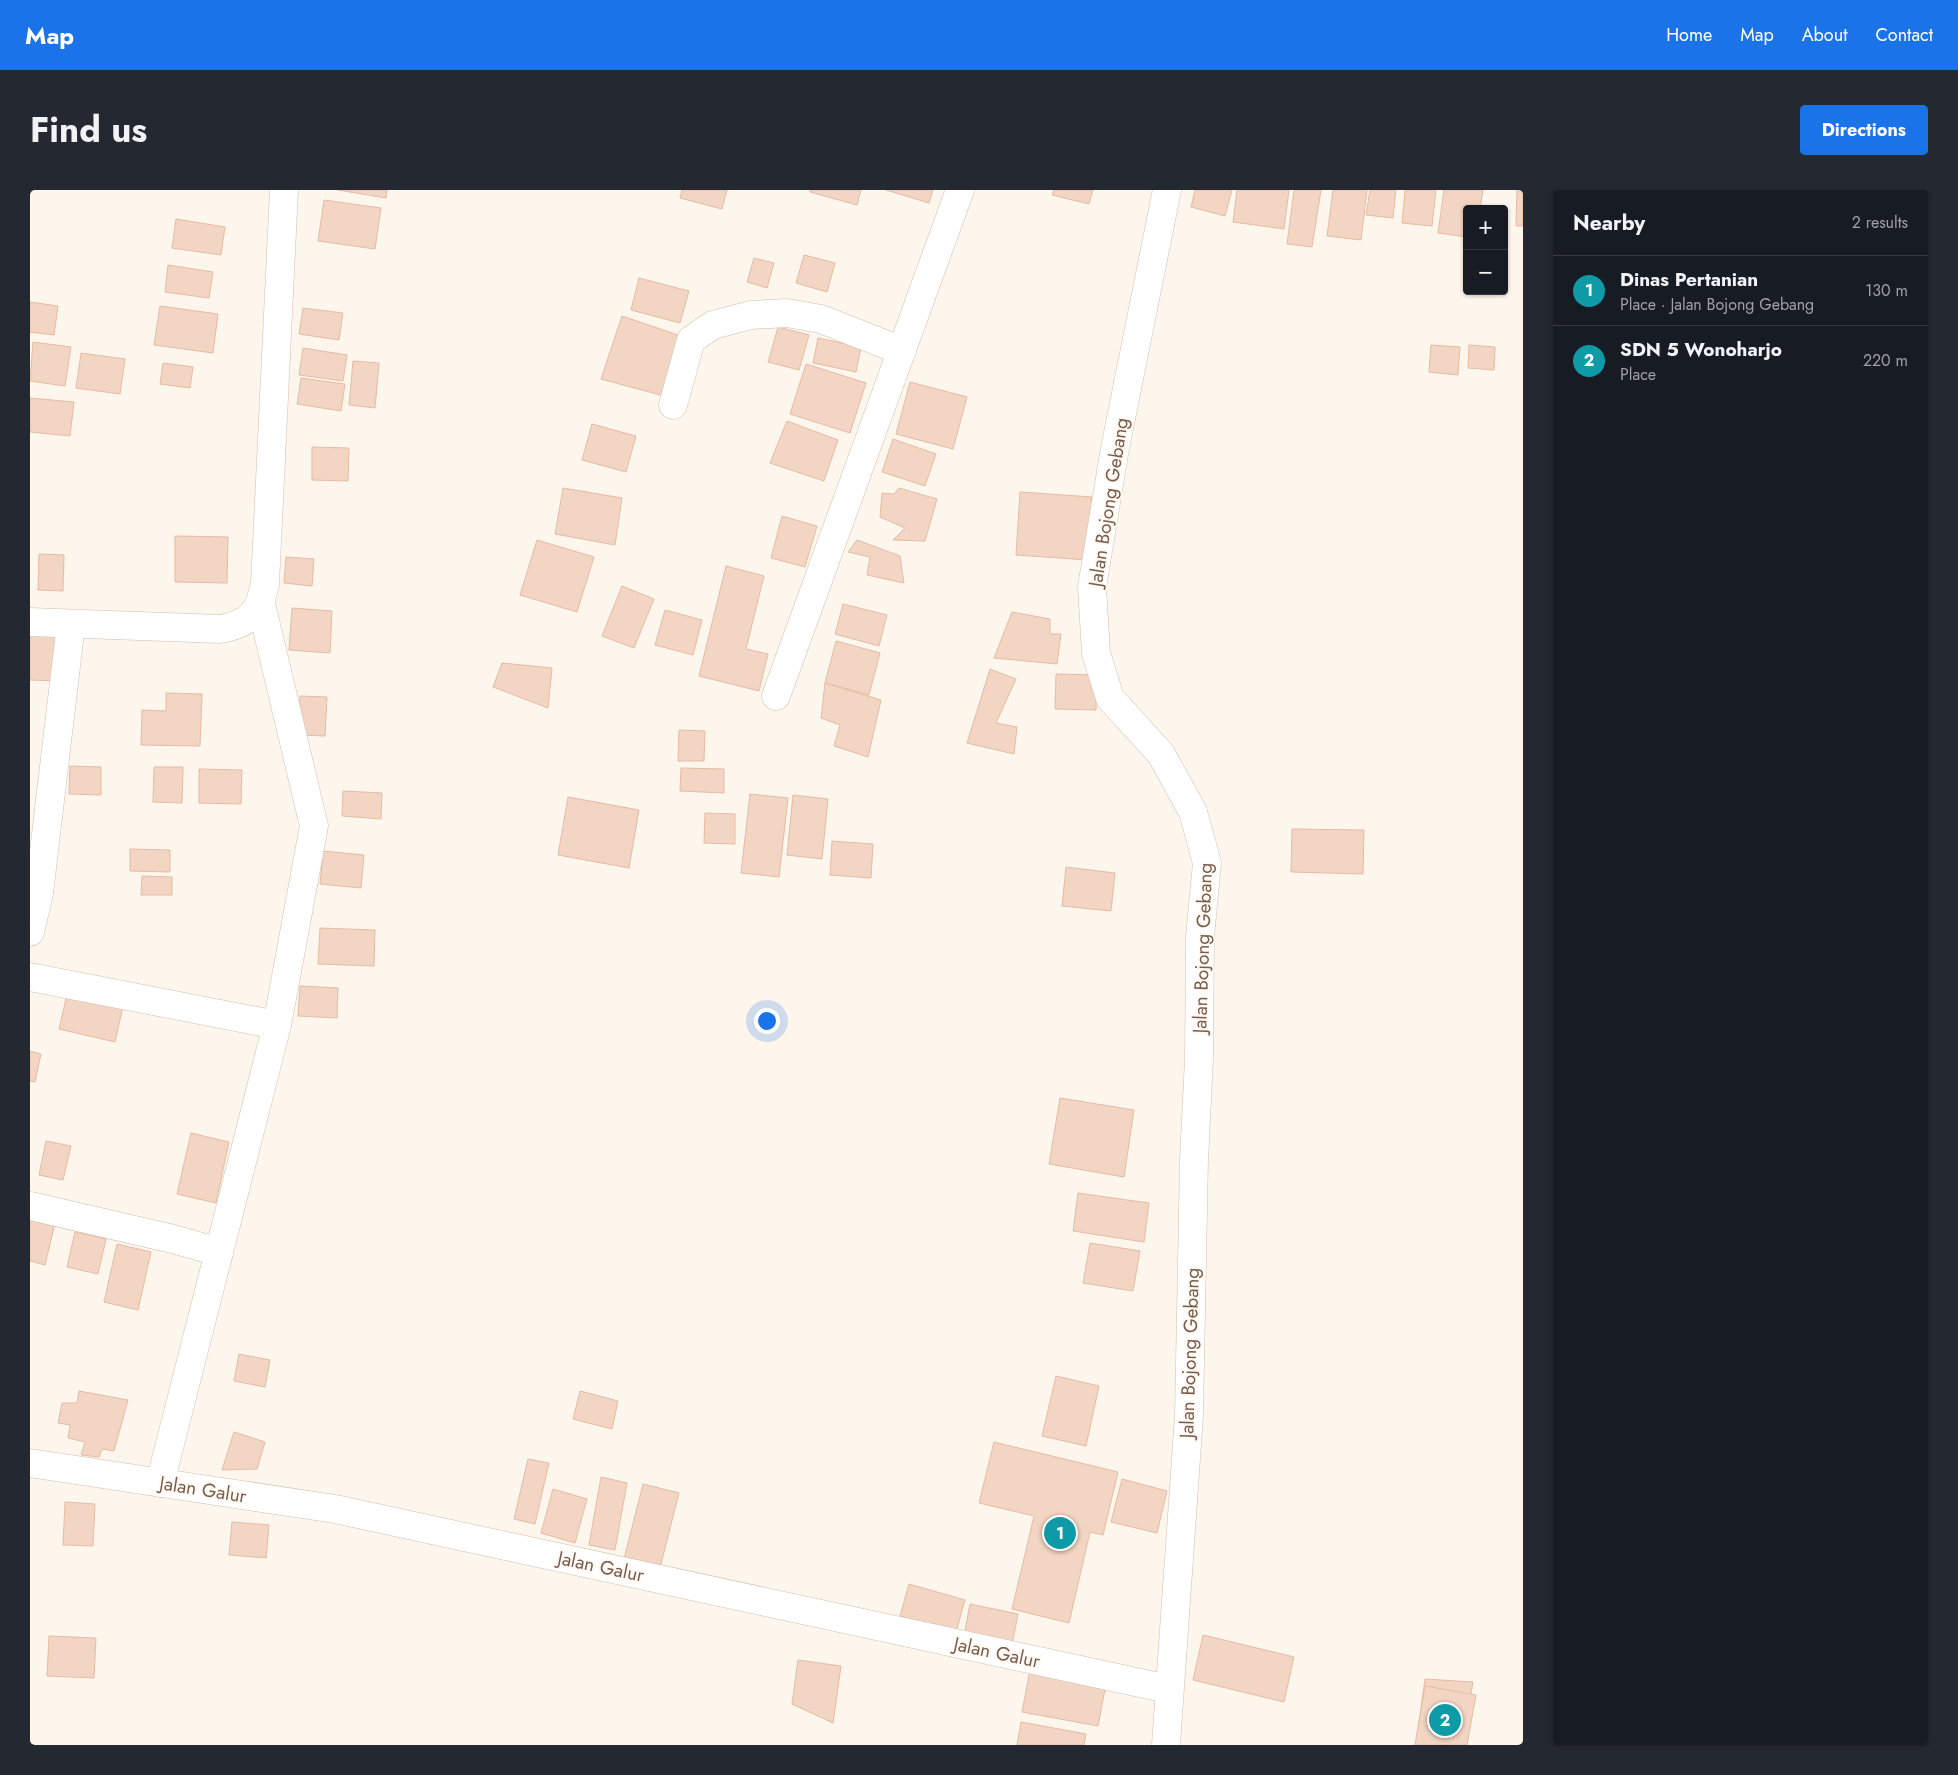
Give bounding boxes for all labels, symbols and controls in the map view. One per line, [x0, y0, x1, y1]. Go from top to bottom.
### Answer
text: Map [25, 18, 74, 53]
text: Home [1666, 22, 1712, 48]
text: Map [1740, 22, 1774, 48]
text: About [1802, 22, 1847, 48]
text: Contact [1875, 22, 1933, 48]
text: Find us [30, 105, 147, 155]
button: Directions [1800, 105, 1928, 155]
map controls [1463, 205, 1508, 295]
button: + [1463, 205, 1508, 250]
text: Nearby [1573, 208, 1645, 238]
text: 2 results [1852, 211, 1908, 234]
button: − [1463, 250, 1508, 295]
text: Dinas Pertanian [1620, 266, 1758, 293]
text: 1 [1585, 279, 1593, 302]
text: 130 m [1865, 279, 1908, 302]
text: Place · Jalan Bojong Gebang [1620, 293, 1814, 316]
text: SDN 5 Wonoharjo [1620, 336, 1782, 363]
text: 2 [1584, 349, 1594, 372]
text: 220 m [1863, 349, 1908, 372]
text: Place [1620, 363, 1656, 386]
street label: Jalan Bojong Gebang [1081, 416, 1135, 591]
street label: Jalan Bojong Gebang [1186, 862, 1219, 1037]
your location [754, 1008, 780, 1034]
street label: Jalan Bojong Gebang [1173, 1267, 1206, 1442]
street label: Jalan Galur [155, 1469, 249, 1510]
pin: 1 [1044, 1514, 1076, 1552]
street label: Jalan Galur [552, 1544, 647, 1589]
street label: Jalan Galur [948, 1630, 1043, 1675]
pin: 2 [1429, 1701, 1461, 1739]

